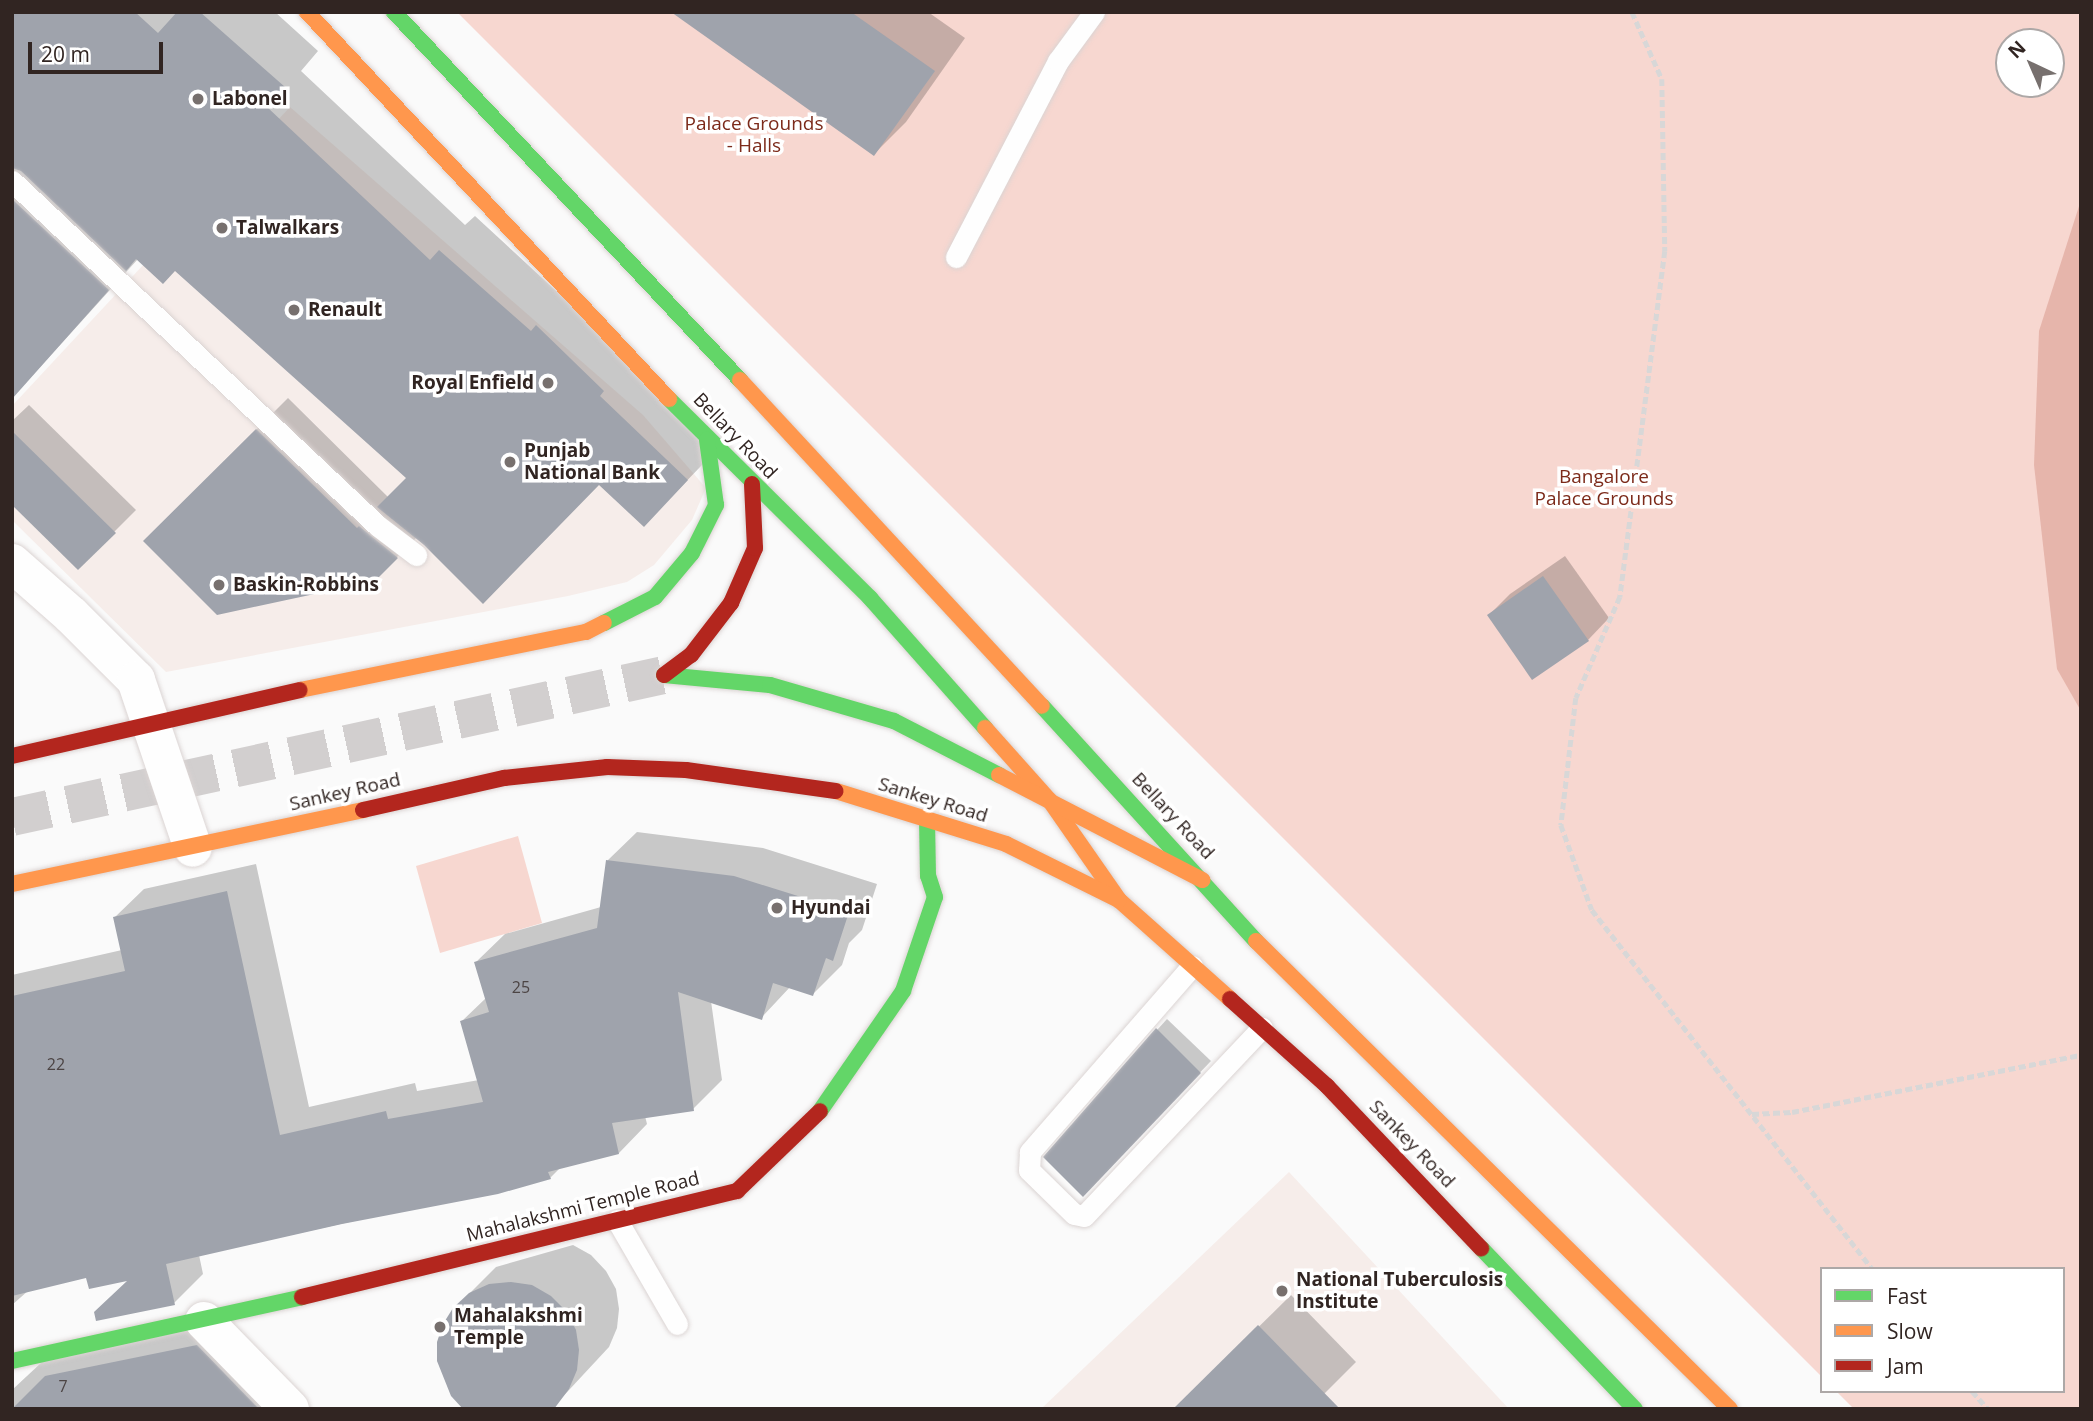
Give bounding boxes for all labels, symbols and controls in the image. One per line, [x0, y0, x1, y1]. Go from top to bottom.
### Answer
scale bar [32, 28, 166, 72]
north arrow [1995, 28, 2065, 98]
text: N [2002, 35, 2031, 64]
text: 20 m [41, 40, 90, 68]
place label: Labonel [212, 88, 288, 110]
marker: Labonel [190, 91, 206, 107]
park label: Palace Grounds - Halls [684, 113, 824, 157]
place label: Talwalkars [236, 217, 339, 239]
marker: Talwalkars [214, 220, 230, 236]
place label: Renault [308, 299, 382, 321]
marker: Renault [286, 302, 302, 318]
place label: Royal Enfield [411, 372, 534, 394]
marker: Royal Enfield [540, 375, 556, 391]
street label: Bellary Road [688, 388, 782, 484]
place label: Punjab National Bank [524, 440, 660, 484]
marker: Punjab National Bank [502, 454, 518, 470]
park label: Bangalore Palace Grounds [1534, 466, 1674, 510]
place label: Baskin-Robbins [233, 574, 379, 596]
marker: Baskin-Robbins [211, 577, 227, 593]
street label: Sankey Road [287, 768, 403, 816]
street label: Bellary Road [1127, 768, 1219, 864]
street label: Sankey Road [876, 773, 990, 827]
place label: Hyundai [791, 897, 871, 919]
marker: Hyundai [769, 900, 785, 916]
house number: 25 [512, 977, 530, 997]
house number: 22 [47, 1054, 65, 1074]
street label: Sankey Road [1365, 1095, 1459, 1193]
street label: Mahalakshmi Temple Road [464, 1167, 702, 1247]
legend [1820, 1267, 2065, 1393]
place label: National Tuberculosis Institute [1296, 1269, 1503, 1313]
text: Fast [1887, 1282, 1927, 1310]
marker: National Tuberculosis Institute [1274, 1283, 1290, 1299]
place label: Mahalakshmi Temple [454, 1305, 583, 1349]
text: Slow [1887, 1317, 1933, 1345]
marker: Mahalakshmi Temple [432, 1319, 448, 1335]
text: Jam [1887, 1352, 1924, 1380]
house number: 7 [58, 1376, 68, 1396]

